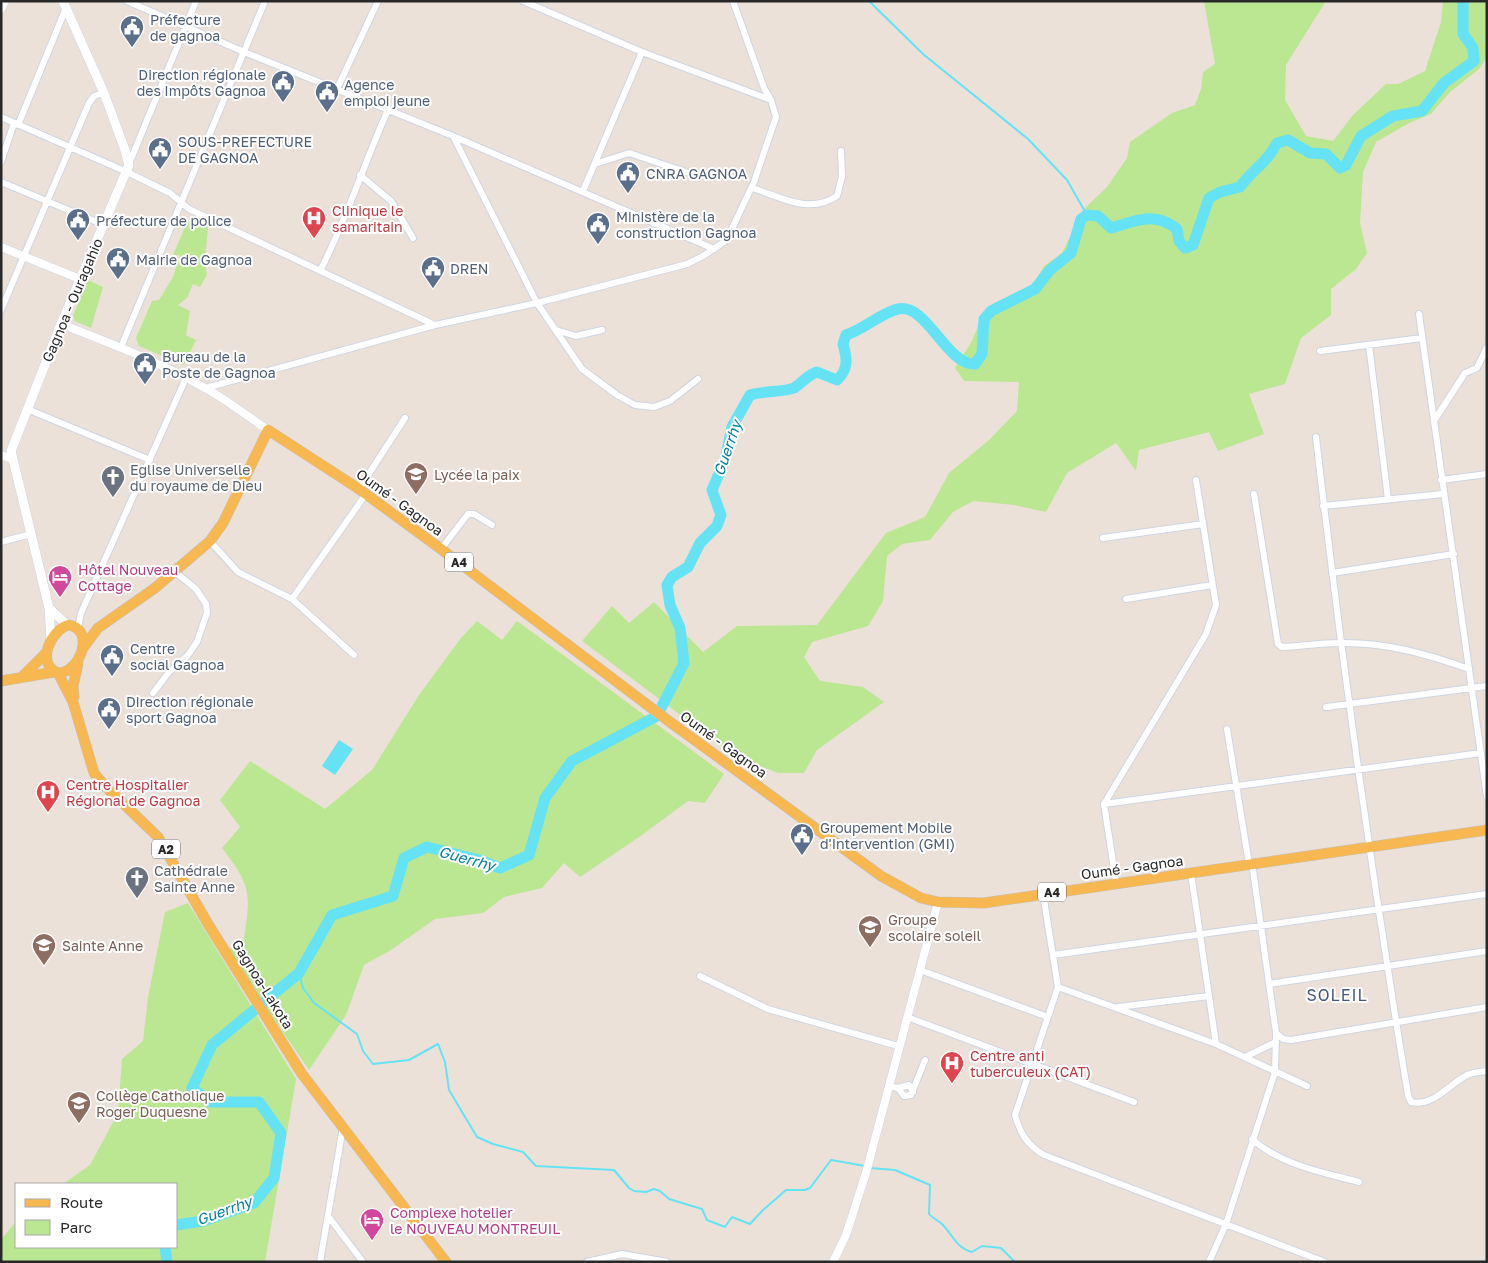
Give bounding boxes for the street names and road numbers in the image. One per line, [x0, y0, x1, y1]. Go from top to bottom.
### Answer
street label: Gagnoa - Ouragahio [38, 235, 106, 365]
street label: Oumé - Gagnoa [353, 465, 447, 539]
road number: A4 [445, 552, 473, 572]
street label: Oumé - Gagnoa [677, 707, 771, 781]
road number: A2 [152, 840, 180, 859]
street label: Oumé - Gagnoa [1080, 851, 1184, 883]
road number: A4 [1038, 882, 1066, 902]
street label: Gagnoa-Lakota [229, 936, 297, 1032]

